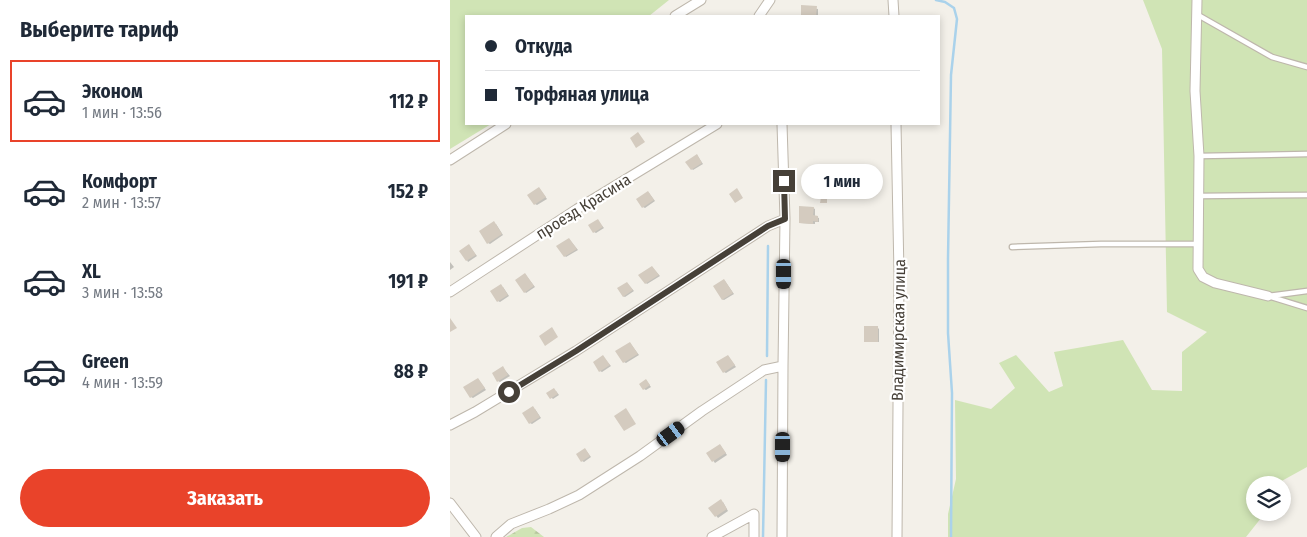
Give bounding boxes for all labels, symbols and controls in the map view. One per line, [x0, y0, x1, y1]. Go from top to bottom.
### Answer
text: Выберите тариф [20, 16, 179, 43]
text: Откуда [515, 35, 572, 58]
icon: car [22, 79, 67, 124]
text: Эконом [82, 80, 143, 103]
text: Торфяная улица [515, 83, 649, 106]
text: 112 ₽ [389, 90, 428, 113]
text: 1 мин · 13:56 [82, 103, 162, 122]
callout: 1 мин [802, 164, 884, 198]
icon: car [22, 169, 67, 214]
text: Комфорт [82, 170, 157, 193]
street label: проезд Красина [532, 170, 634, 243]
route end [773, 170, 795, 192]
text: 1 мин [824, 172, 860, 191]
text: 152 ₽ [388, 180, 428, 203]
text: 2 мин · 13:57 [82, 193, 161, 212]
icon: car [22, 259, 67, 304]
car [776, 259, 791, 289]
street label: Владимирская улица [888, 259, 909, 401]
text: XL [82, 260, 101, 283]
text: 191 ₽ [388, 270, 428, 293]
text: 3 мин · 13:58 [82, 283, 163, 302]
icon: car [22, 349, 67, 394]
text: Green [82, 350, 129, 373]
text: 88 ₽ [394, 360, 428, 383]
text: 4 мин · 13:59 [82, 373, 163, 392]
route start [498, 381, 520, 403]
car [654, 419, 687, 449]
car [775, 432, 790, 462]
button: Заказать [20, 469, 430, 527]
map controls [1246, 476, 1291, 521]
button: layers [1246, 476, 1291, 521]

